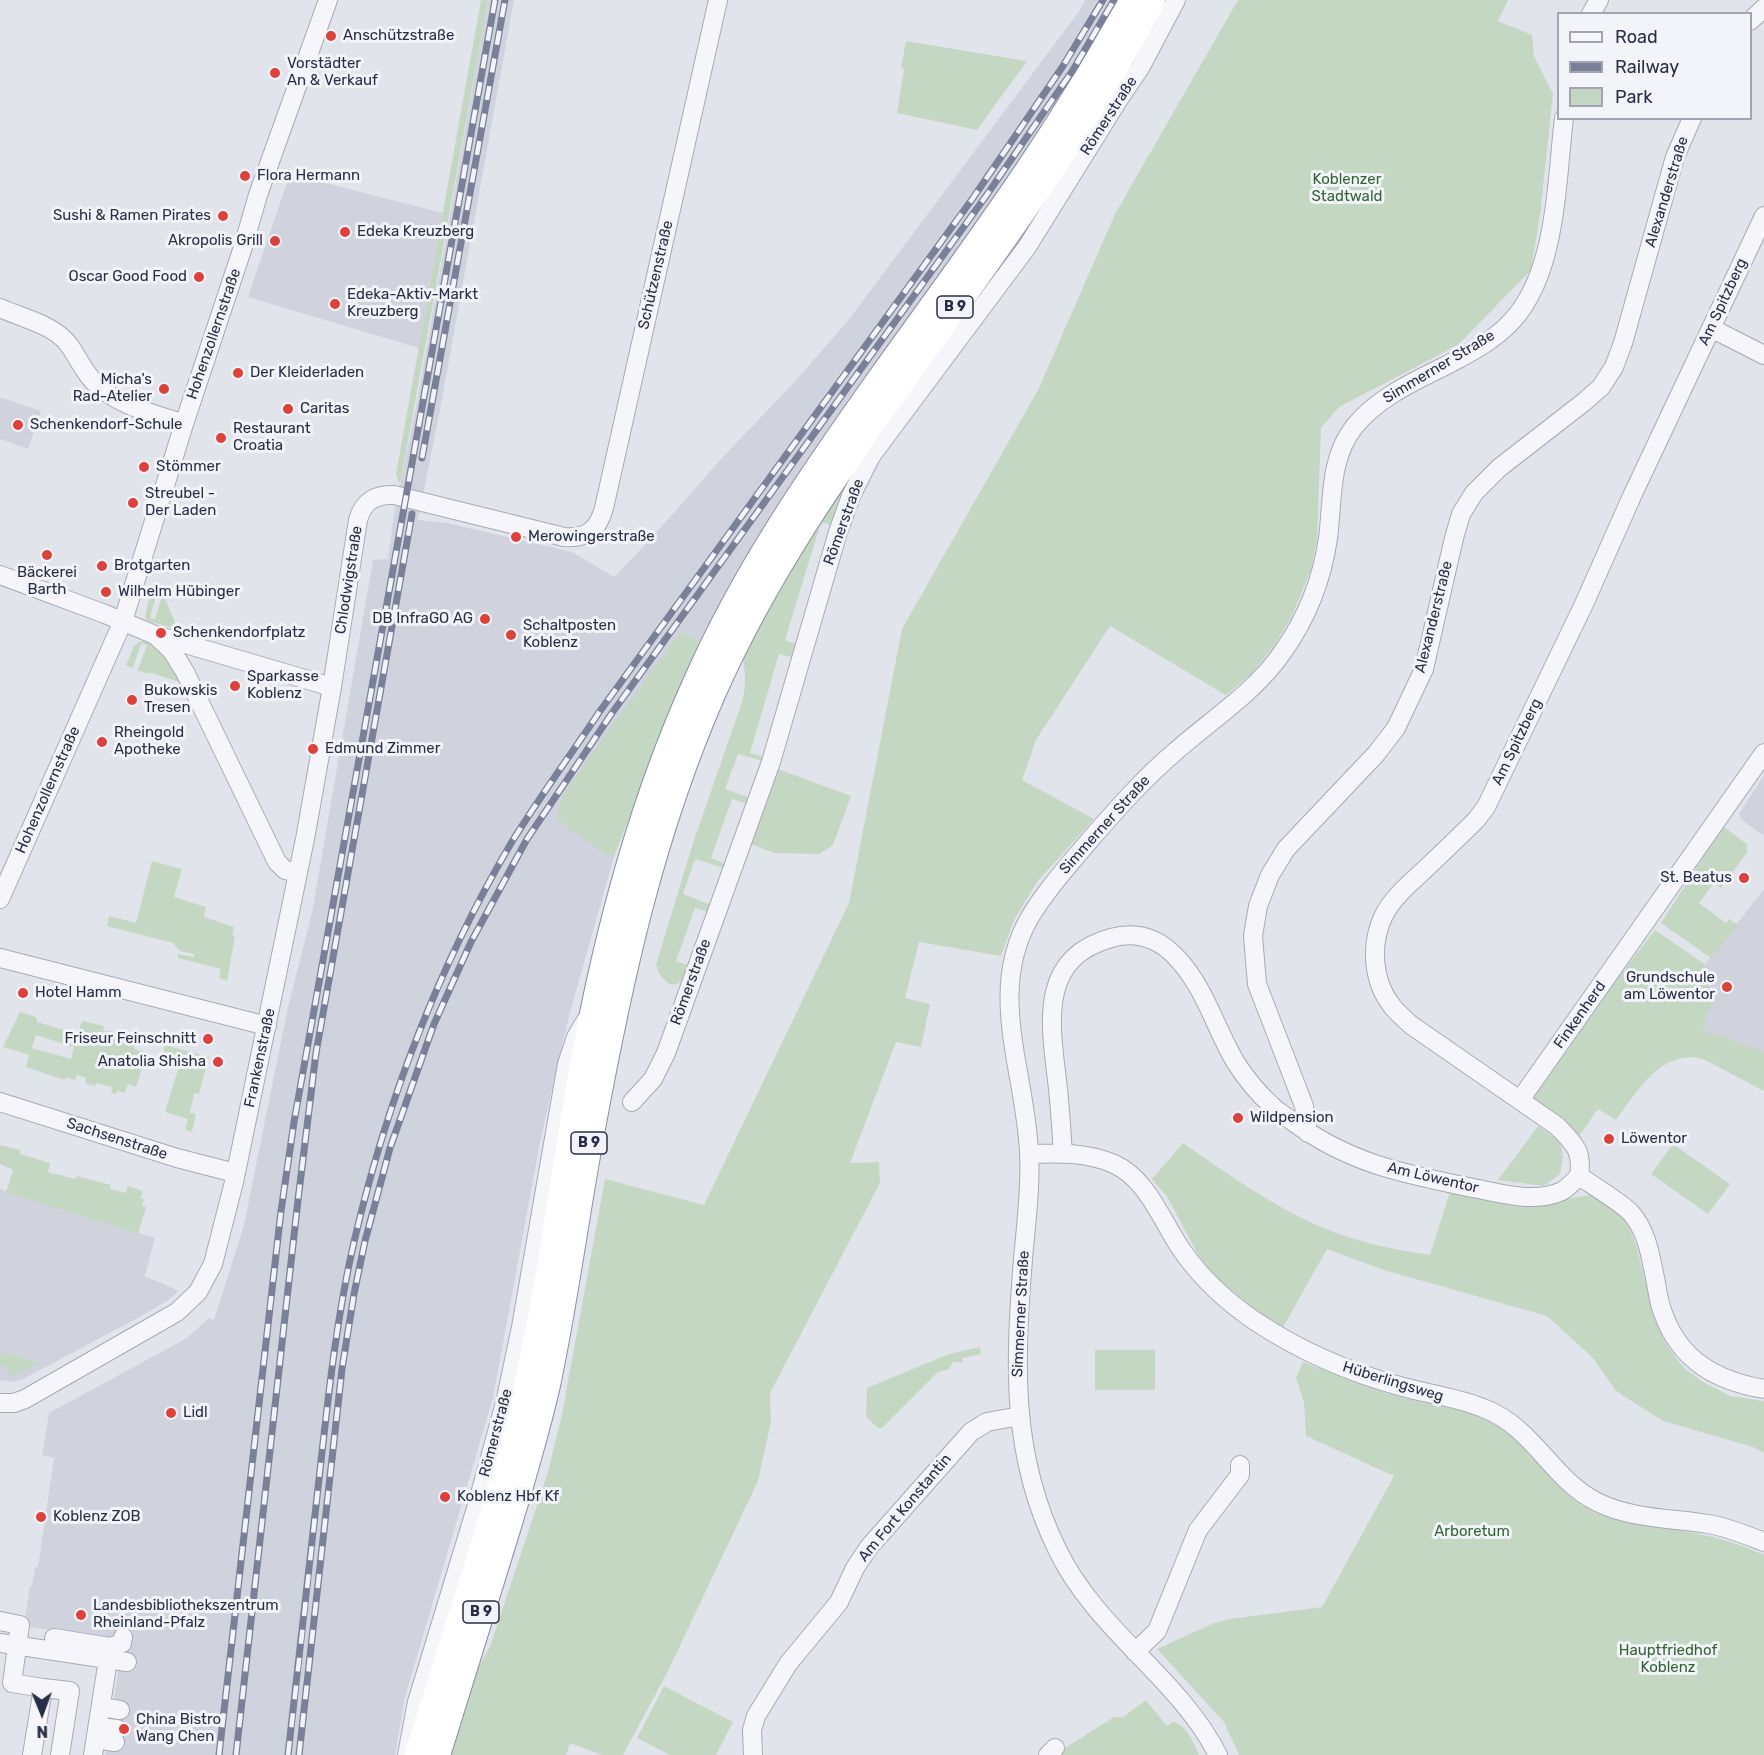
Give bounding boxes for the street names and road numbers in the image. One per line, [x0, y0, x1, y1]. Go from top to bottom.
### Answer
street label: Römerstraße [1077, 73, 1141, 159]
street label: Alexanderstraße [1642, 134, 1692, 250]
street label: Schützenstraße [635, 219, 677, 331]
street label: Am Spitzberg [1695, 255, 1751, 349]
street label: Hohenzollernstraße [183, 266, 245, 402]
road number: B 9 [937, 296, 973, 318]
street label: Simmerner Straße [1380, 327, 1498, 407]
street label: Römerstraße [820, 476, 868, 568]
street label: Chlodwigstraße [332, 525, 366, 635]
street label: Alexanderstraße [1411, 559, 1457, 675]
street label: Am Spitzberg [1488, 696, 1546, 788]
street label: Hohenzollernstraße [12, 724, 84, 856]
street label: Simmerner Straße [1056, 772, 1154, 878]
street label: Römerstraße [667, 936, 715, 1028]
street label: Finkenherd [1550, 978, 1610, 1052]
street label: Frankenstraße [241, 1007, 279, 1109]
street label: Sachsenstraße [64, 1114, 170, 1164]
road number: B 9 [571, 1132, 607, 1154]
street label: Am Löwentor [1386, 1159, 1480, 1197]
street label: Simmerner Straße [1009, 1250, 1033, 1378]
street label: Hüberlingsweg [1340, 1358, 1446, 1406]
street label: Römerstraße [476, 1387, 516, 1479]
street label: Am Fort Konstantin [855, 1450, 955, 1566]
road number: B 9 [463, 1601, 499, 1623]

